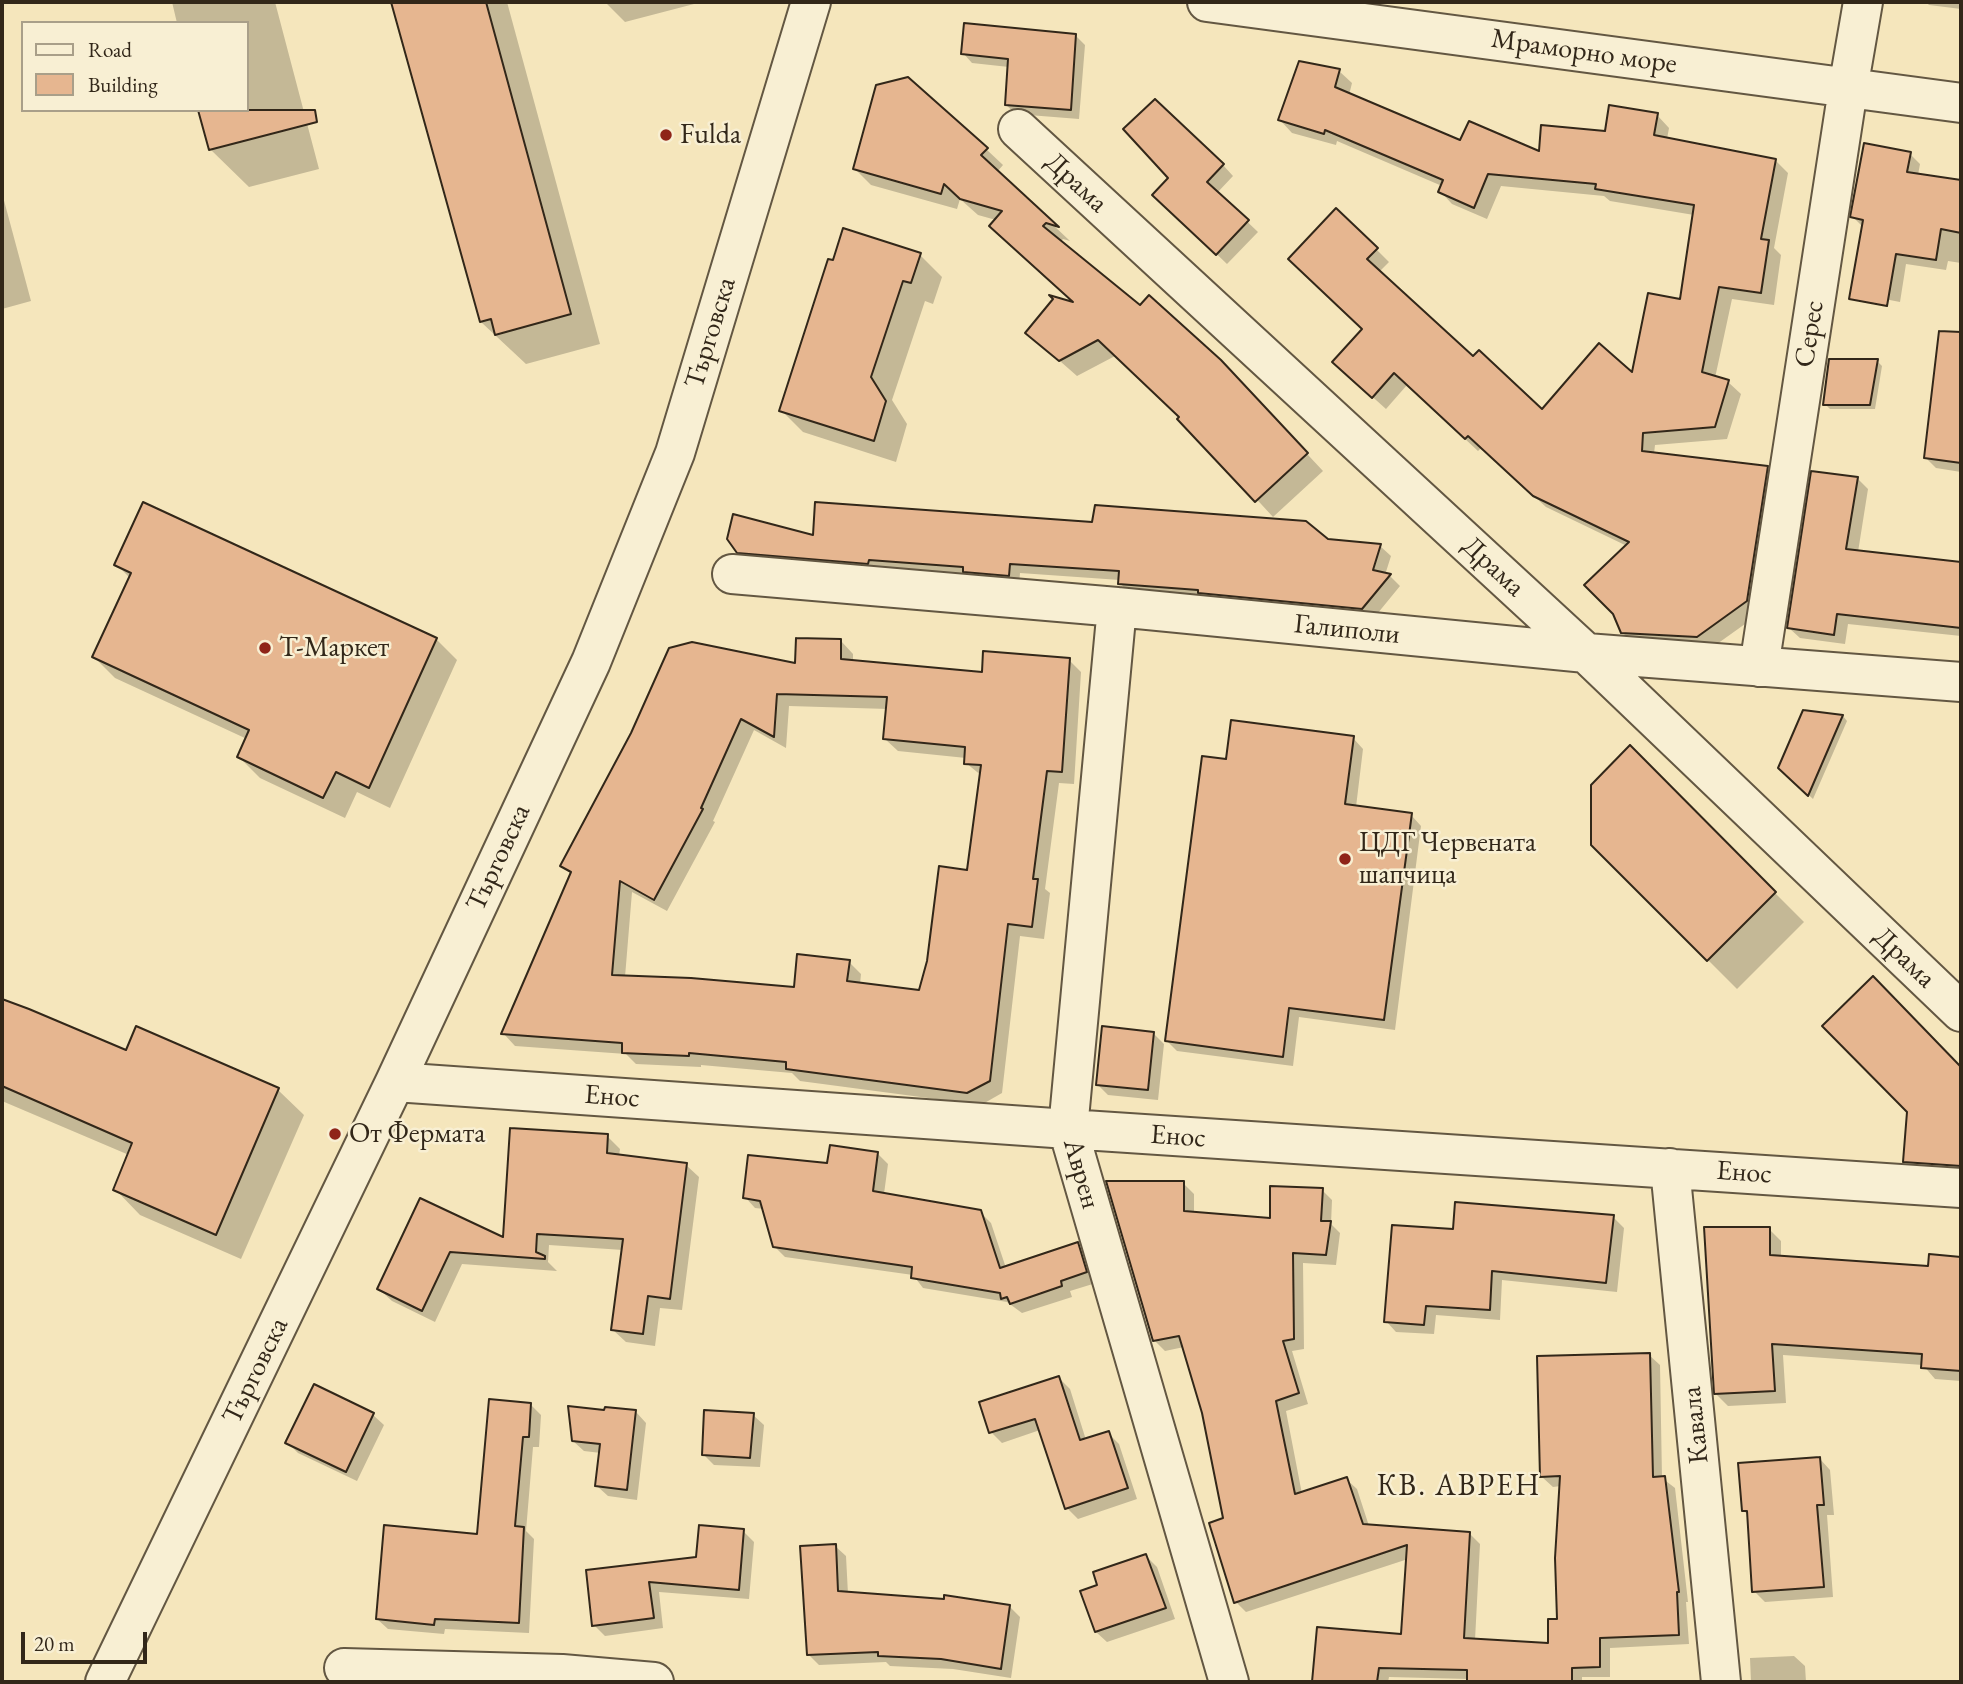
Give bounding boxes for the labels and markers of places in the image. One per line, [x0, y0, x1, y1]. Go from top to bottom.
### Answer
place label: Fulda [680, 118, 741, 152]
marker: Fulda [658, 127, 674, 143]
place label: Т-Маркет [279, 631, 389, 665]
marker: Т-Маркет [257, 640, 273, 656]
place label: ЦДГ Червената шапчица [1359, 826, 1536, 892]
marker: ЦДГ Червената шапчица [1337, 851, 1353, 867]
place label: От Фермата [349, 1117, 485, 1151]
marker: От Фермата [327, 1126, 343, 1142]

